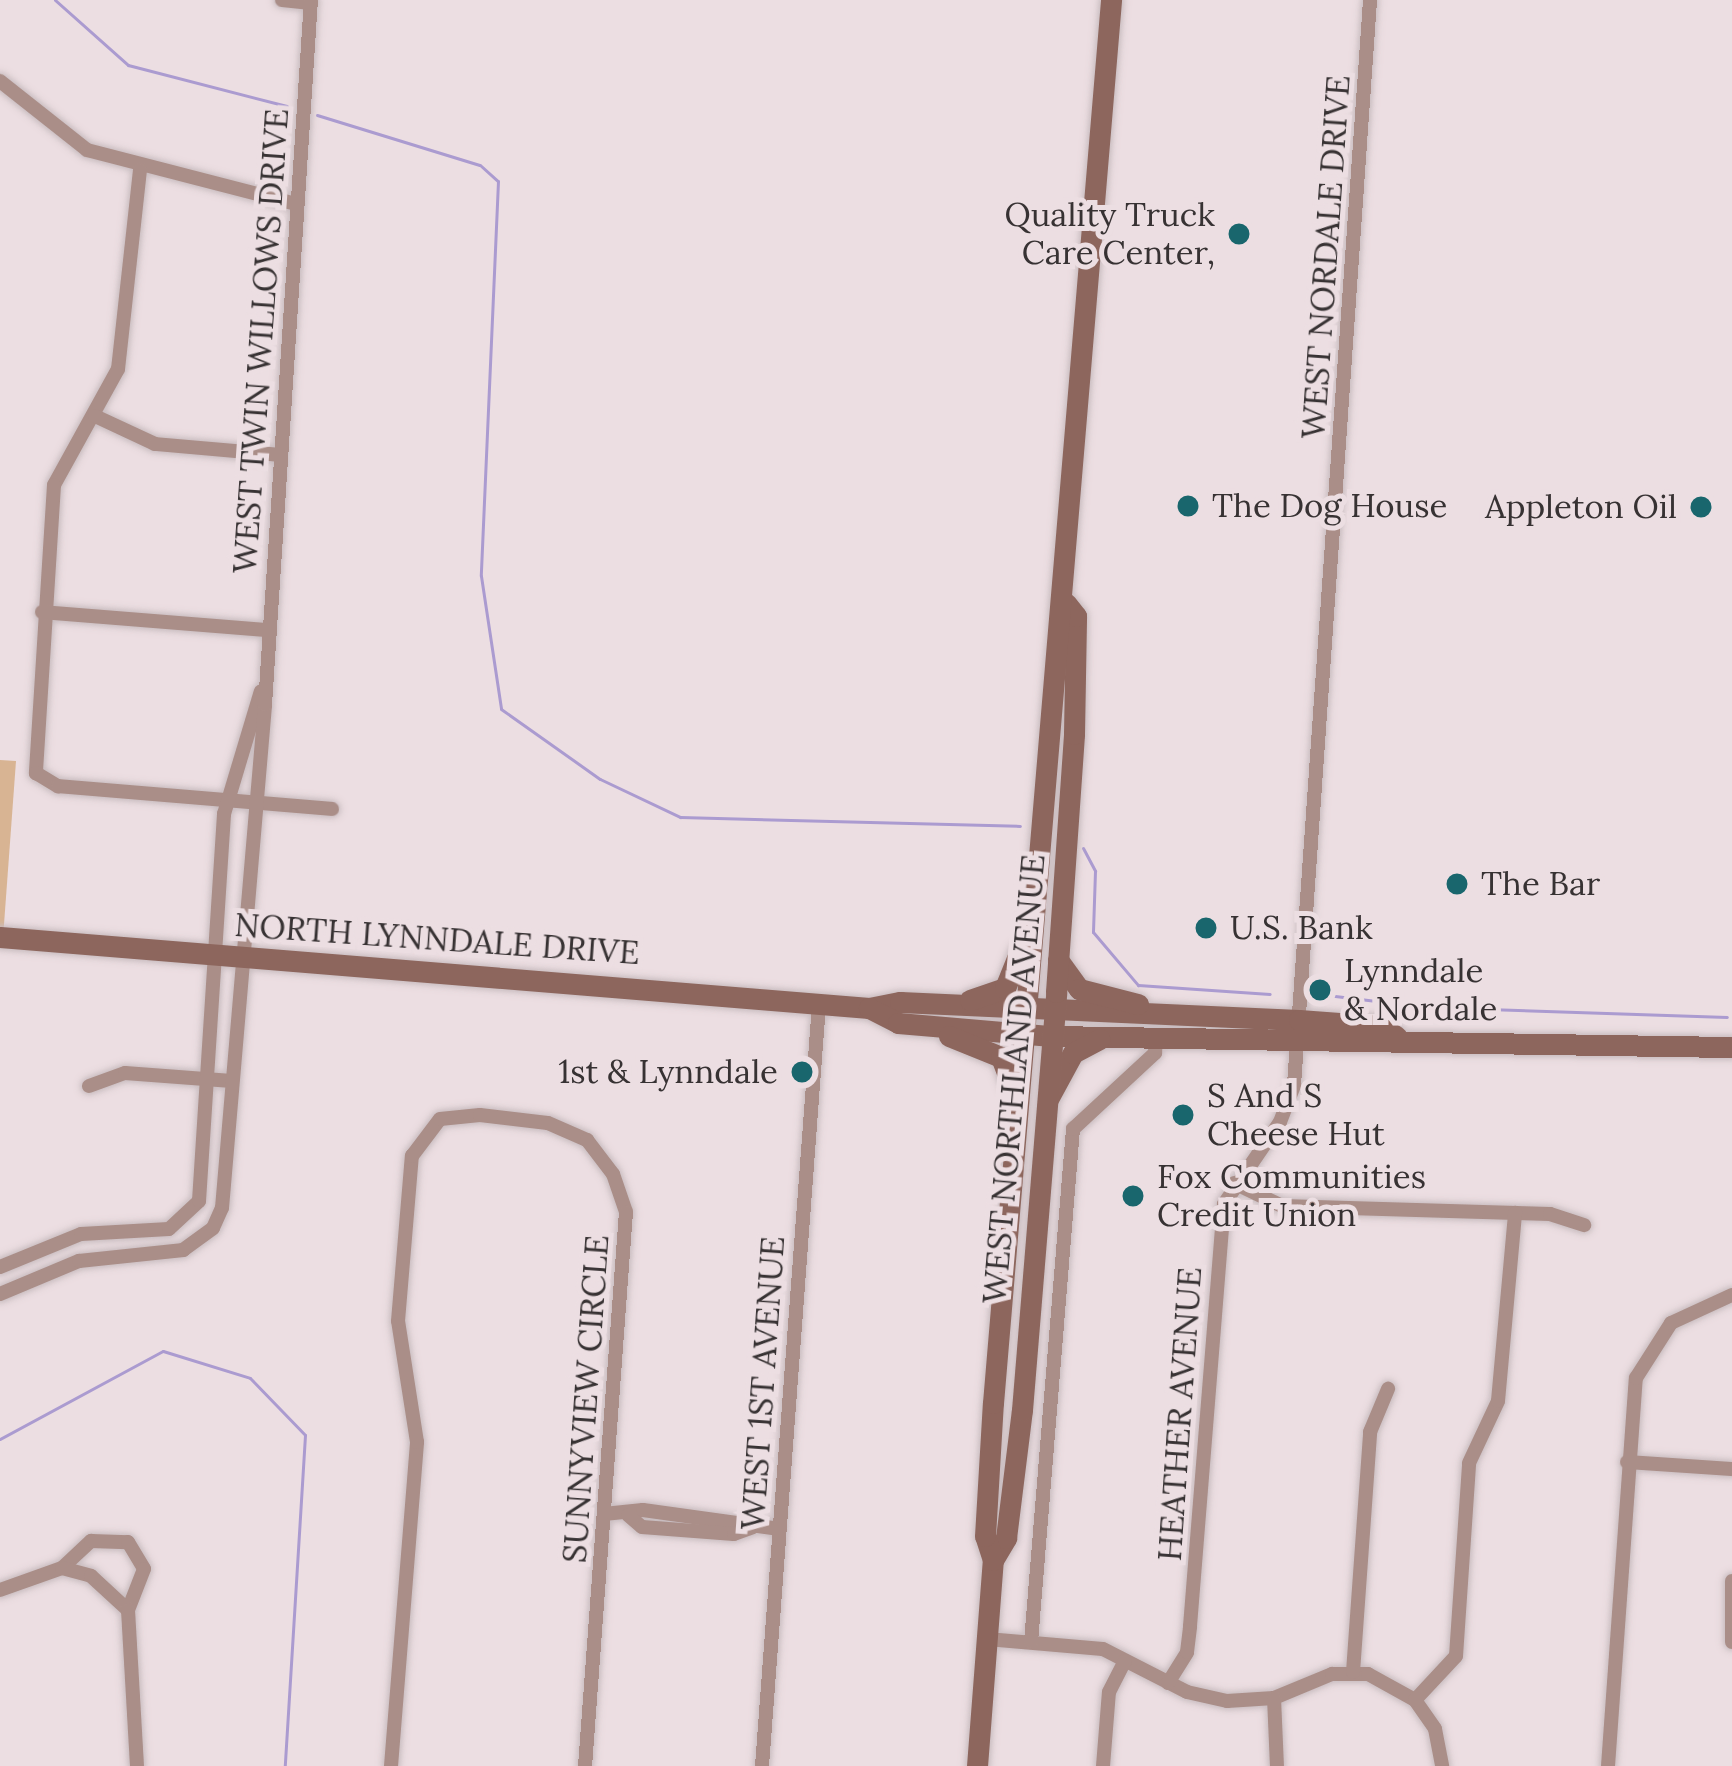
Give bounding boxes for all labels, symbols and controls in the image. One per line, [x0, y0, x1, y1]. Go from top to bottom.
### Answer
street label: WEST NORDALE DRIVE [1294, 74, 1358, 440]
street label: WEST TWIN WILLOWS DRIVE [225, 107, 297, 575]
place label: Quality Truck Care Center, [1004, 195, 1215, 273]
marker: Quality Truck Care Center, [1226, 221, 1252, 247]
place label: The Dog House [1212, 486, 1447, 526]
place label: Appleton Oil [1485, 487, 1677, 527]
marker: The Dog House [1175, 493, 1201, 519]
marker: Appleton Oil [1688, 494, 1714, 520]
street label: WEST NORTHLAND AVENUE [975, 853, 1053, 1305]
place label: The Bar [1481, 864, 1600, 904]
marker: The Bar [1444, 871, 1470, 897]
street label: NORTH LYNNDALE DRIVE [233, 905, 641, 973]
place label: U.S. Bank [1230, 908, 1373, 948]
marker: U.S. Bank [1193, 915, 1219, 941]
place label: Lynndale & Nordale [1344, 951, 1497, 1029]
marker: Lynndale & Nordale [1307, 977, 1333, 1003]
place label: 1st & Lynndale [558, 1052, 778, 1092]
marker: 1st & Lynndale [789, 1059, 815, 1085]
place label: S And S Cheese Hut [1207, 1076, 1385, 1154]
marker: S And S Cheese Hut [1170, 1102, 1196, 1128]
place label: Fox Communities Credit Union [1157, 1157, 1426, 1235]
marker: Fox Communities Credit Union [1120, 1183, 1146, 1209]
street label: SUNNYVIEW CIRCLE [555, 1234, 617, 1564]
street label: WEST 1ST AVENUE [733, 1235, 793, 1531]
street label: HEATHER AVENUE [1150, 1266, 1210, 1562]

